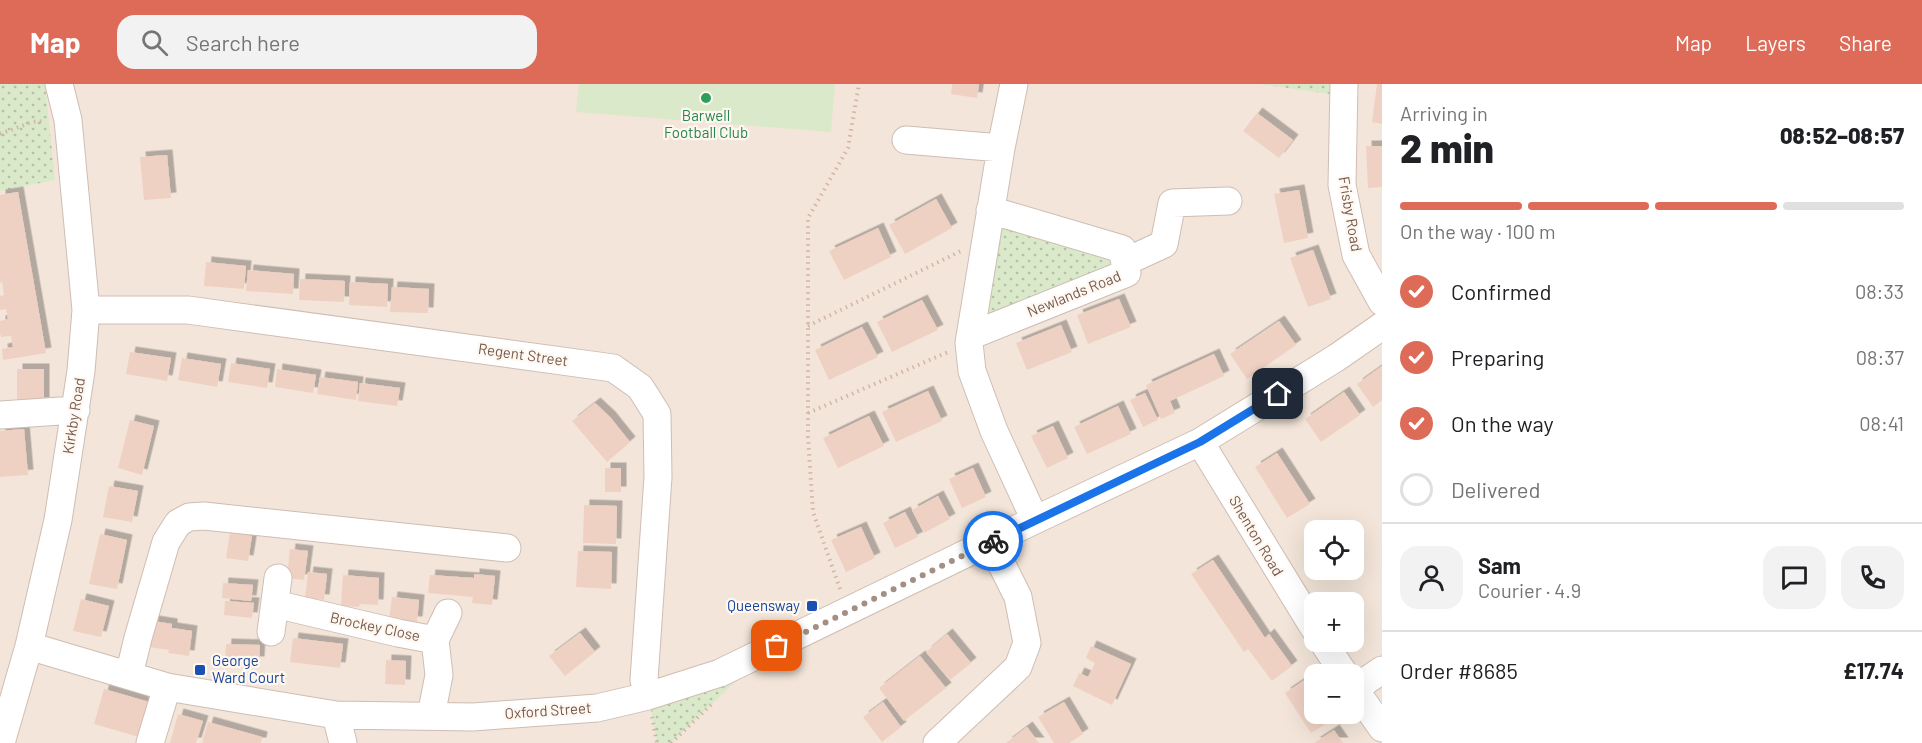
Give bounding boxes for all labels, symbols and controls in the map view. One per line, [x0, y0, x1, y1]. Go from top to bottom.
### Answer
search box [117, 15, 537, 69]
text: Map [30, 25, 81, 59]
icon: search [138, 26, 171, 59]
text: Search here [186, 29, 300, 55]
text: Map [1675, 30, 1712, 55]
text: Layers [1745, 30, 1806, 55]
text: Share [1839, 30, 1892, 55]
marker: Barwell Football Club [699, 91, 713, 105]
text: Arriving in [1400, 101, 1488, 125]
place label: Barwell Football Club [664, 106, 748, 141]
text: 08:52–08:57 [1780, 122, 1904, 148]
text: 2 min [1400, 124, 1494, 171]
street label: Frisby Road [1336, 175, 1366, 253]
text: On the way · 100 m [1400, 219, 1556, 243]
street label: Newlands Road [1024, 266, 1123, 320]
icon: check [1400, 275, 1433, 308]
text: Confirmed [1451, 278, 1551, 304]
text: 08:33 [1855, 279, 1904, 303]
street label: Regent Street [477, 339, 569, 369]
icon: check [1400, 341, 1433, 374]
text: Preparing [1451, 344, 1544, 370]
text: 08:37 [1856, 345, 1904, 369]
pin [1252, 368, 1303, 419]
street label: Kirkby Road [58, 376, 88, 455]
icon: home [1261, 377, 1294, 410]
icon: check [1400, 407, 1433, 440]
text: On the way [1451, 410, 1554, 436]
text: 08:41 [1859, 411, 1904, 435]
text: Delivered [1451, 476, 1540, 502]
street label: Shenton Road [1226, 492, 1288, 579]
courier [963, 511, 1023, 571]
map controls [1304, 520, 1364, 724]
button: locate [1304, 520, 1364, 580]
icon: bike [977, 525, 1010, 558]
button: person [1400, 546, 1463, 609]
button: chat [1763, 546, 1826, 609]
button: phone [1841, 546, 1904, 609]
text: Sam [1478, 552, 1521, 578]
text: Courier · 4.9 [1478, 578, 1581, 602]
button: + [1304, 592, 1364, 652]
place label: Queensway [727, 596, 800, 614]
marker: Queensway [805, 599, 819, 613]
street label: Brockey Close [329, 608, 422, 644]
pin [751, 620, 802, 671]
icon: bag [760, 629, 793, 662]
place label: George Ward Court [212, 651, 285, 686]
text: Order #8685 [1400, 657, 1518, 683]
text: £17.74 [1843, 657, 1904, 683]
marker: George Ward Court [193, 663, 207, 677]
button: − [1304, 664, 1364, 724]
street label: Oxford Street [504, 698, 592, 722]

